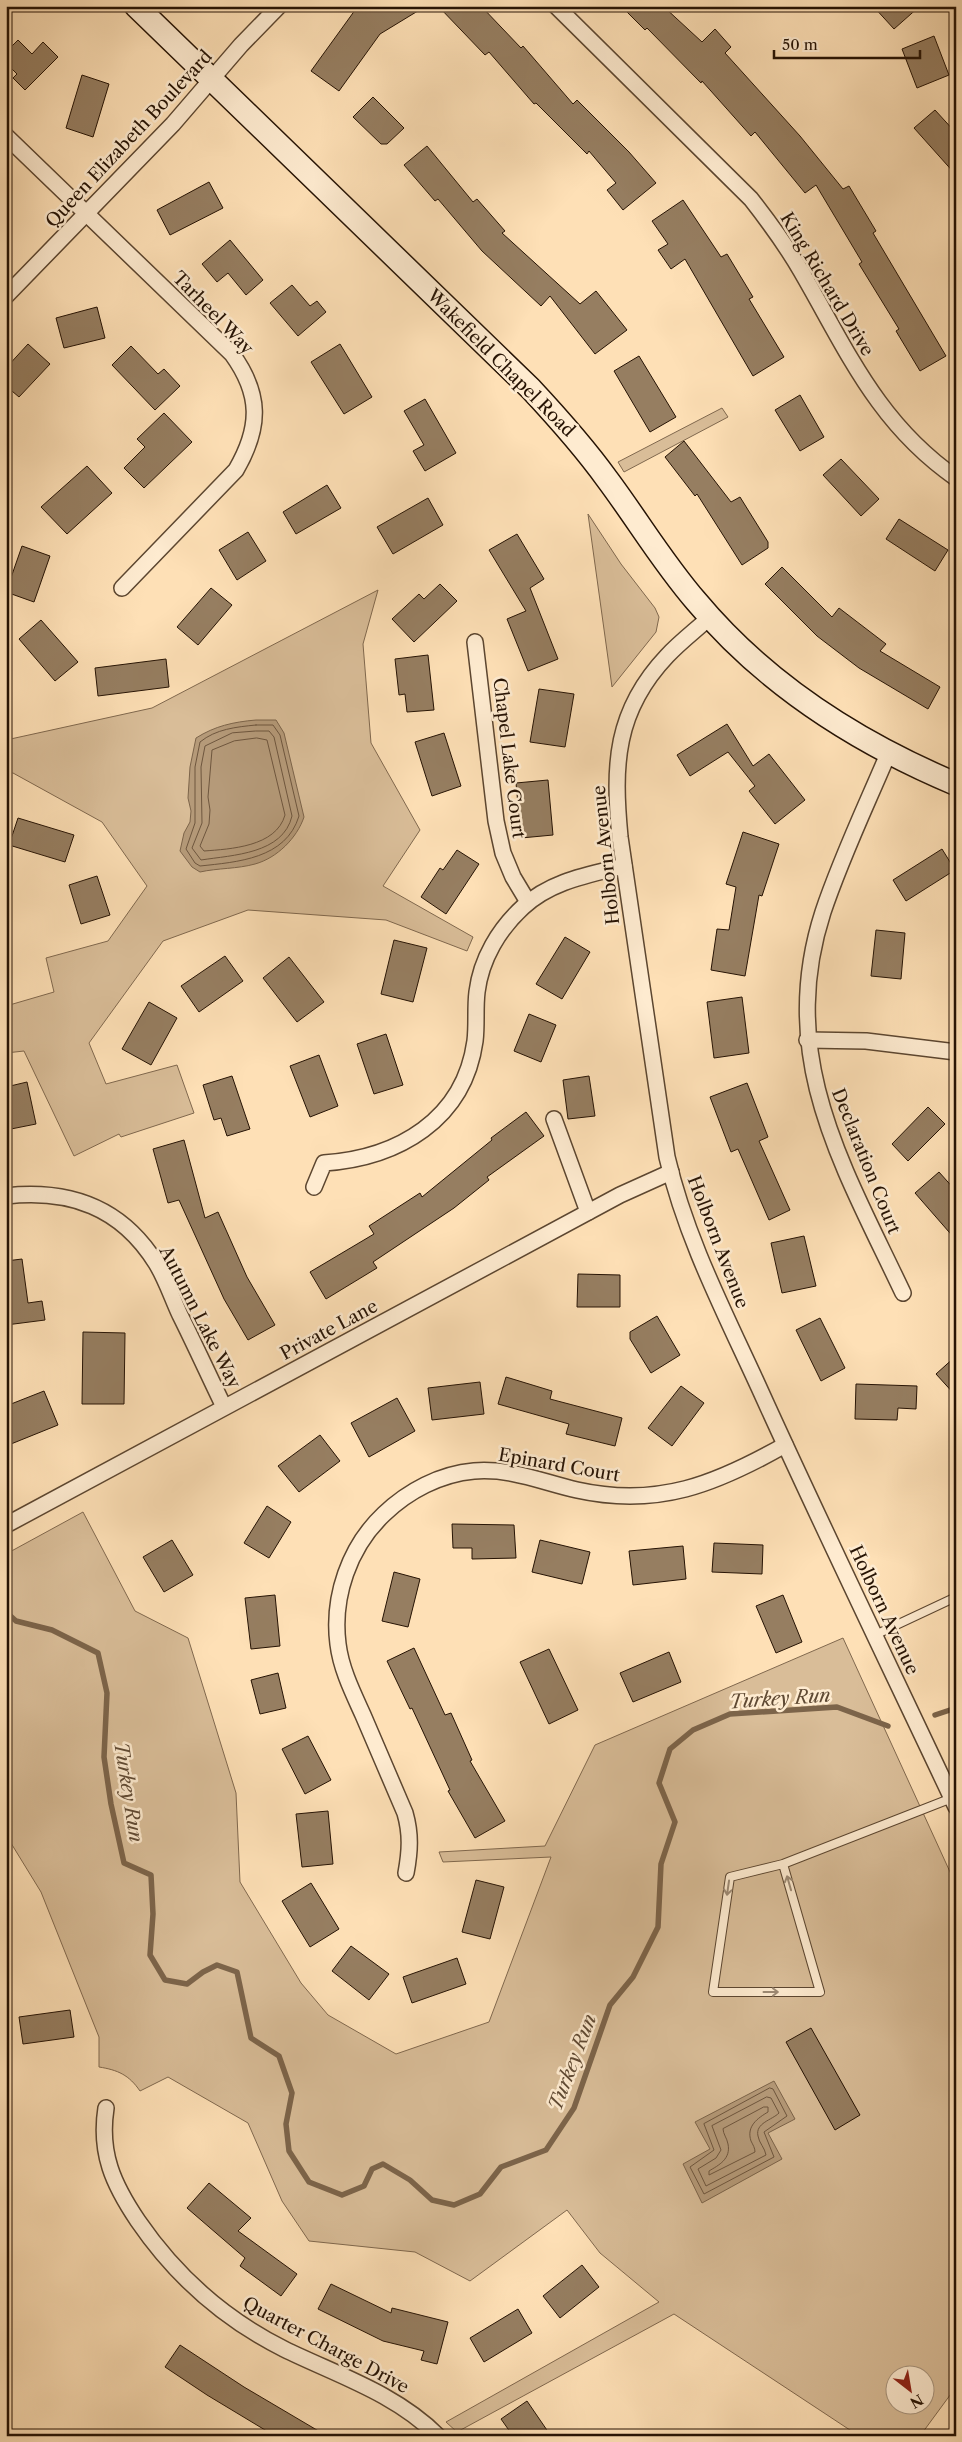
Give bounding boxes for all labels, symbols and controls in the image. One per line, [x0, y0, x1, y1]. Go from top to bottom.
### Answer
scale bar [774, 28, 921, 60]
text: 50 m [782, 35, 818, 54]
street label: Queen Elizabeth Boulevard [41, 46, 217, 232]
street label: King Richard Drive [775, 208, 879, 360]
street label: Tarheel Way [168, 267, 259, 360]
street label: Wakefield Chapel Road [422, 284, 580, 442]
street label: Chapel Lake Court [488, 676, 530, 840]
street label: Holborn Avenue [588, 784, 624, 926]
street label: Declaration Court [827, 1085, 905, 1237]
street label: Holborn Avenue [683, 1173, 753, 1311]
street label: Autumn Lake Way [154, 1241, 246, 1393]
street label: Private Lane [276, 1295, 382, 1365]
street label: Epinard Court [497, 1444, 622, 1487]
street label: Holborn Avenue [844, 1542, 924, 1678]
water label: Turkey Run [729, 1684, 831, 1713]
water label: Turkey Run [109, 1740, 148, 1844]
one-way arrow [783, 1876, 793, 1892]
one-way arrow [723, 1880, 733, 1896]
one-way arrow [762, 1987, 778, 1997]
water label: Turkey Run [544, 2011, 601, 2113]
street label: Quarter Charge Drive [239, 2292, 413, 2398]
north arrow [884, 2364, 934, 2414]
text: N [907, 2390, 927, 2412]

